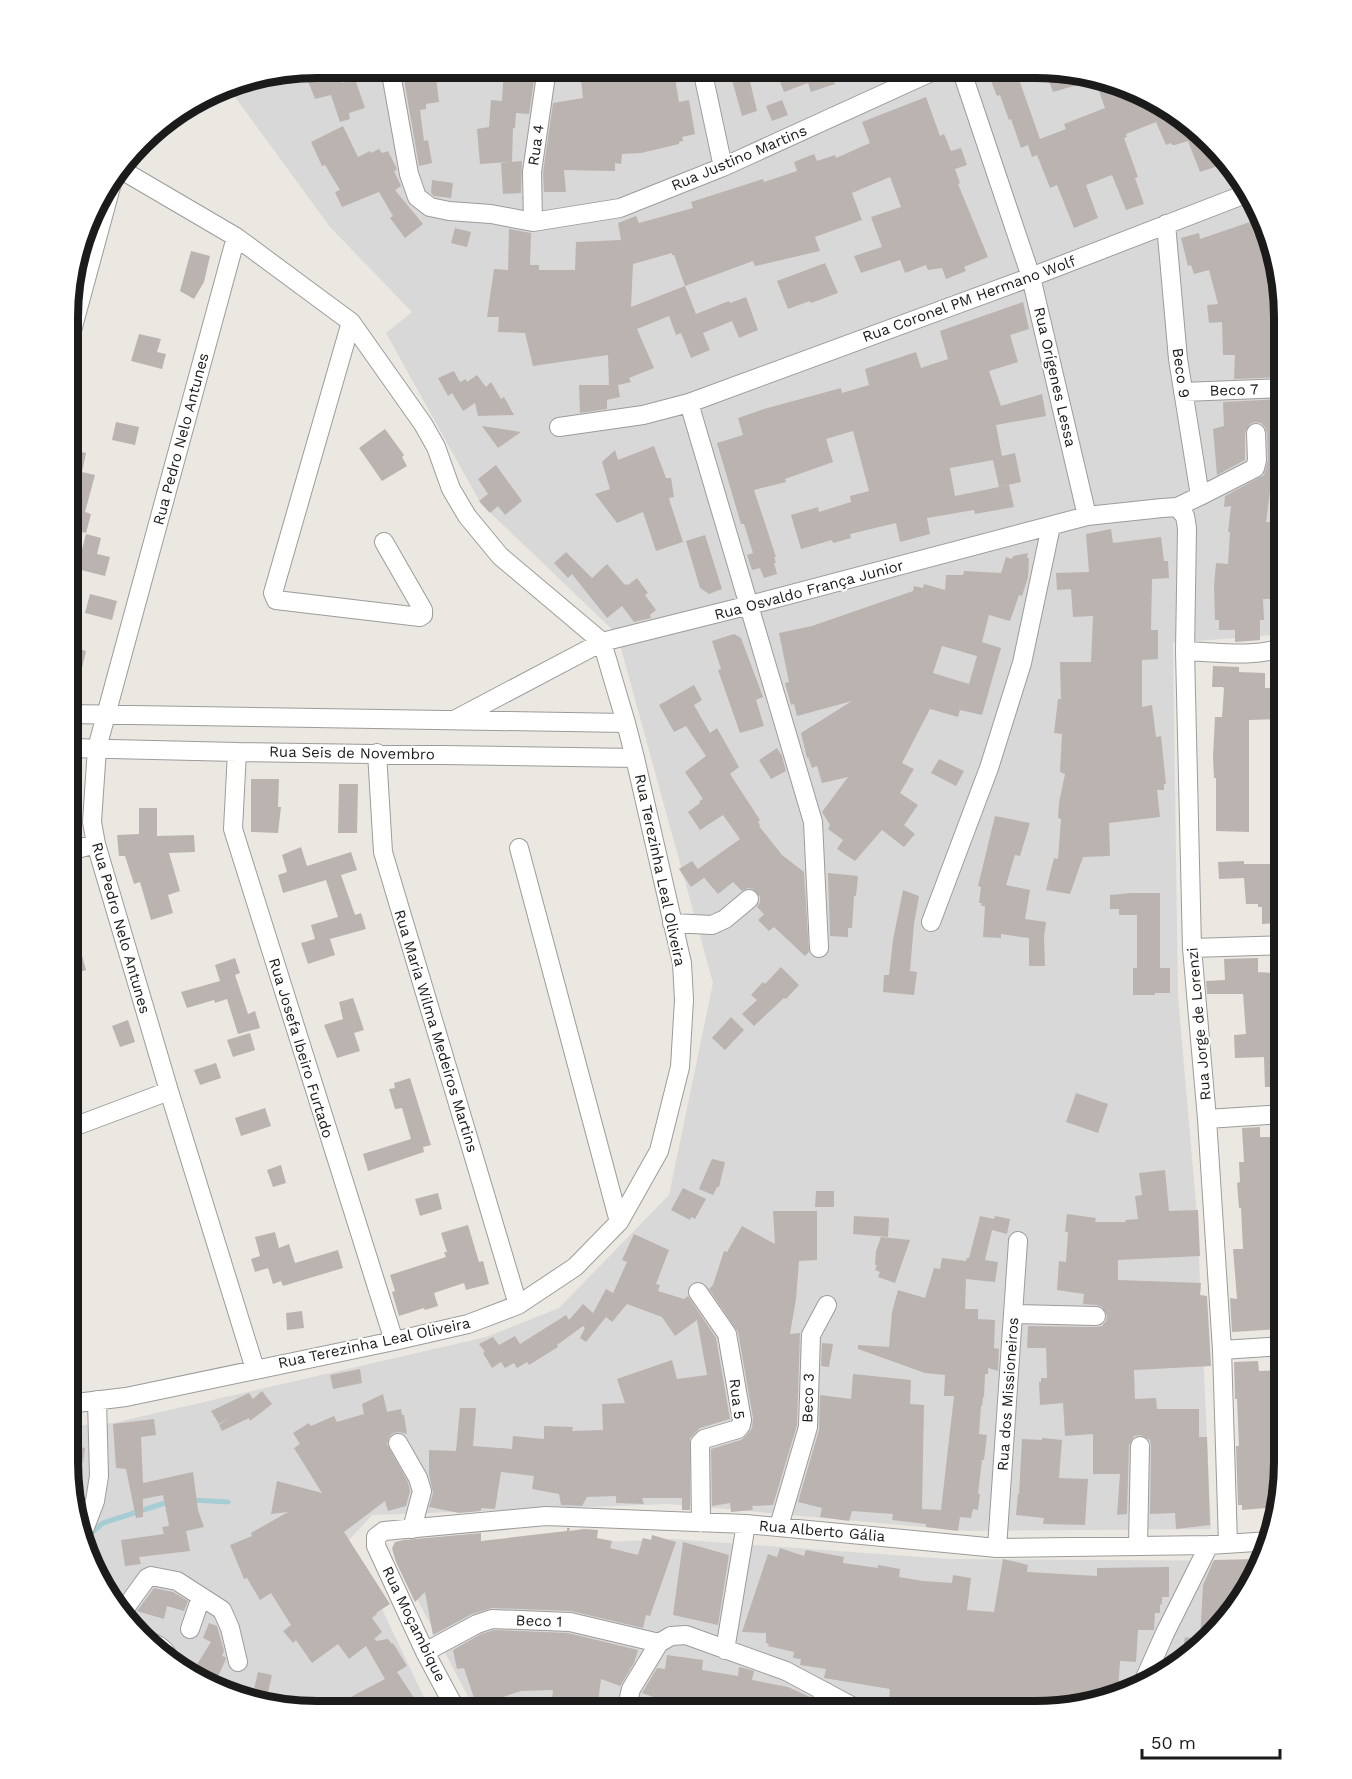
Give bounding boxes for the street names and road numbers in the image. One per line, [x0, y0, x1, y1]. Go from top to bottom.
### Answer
street label: Rua Justino Martins [669, 121, 810, 195]
street label: Rua 4 [524, 123, 548, 167]
street label: Rua Coronel PM Hermano Wolf [860, 252, 1078, 346]
street label: Rua Orígenes Lessa [1030, 305, 1080, 449]
street label: Beco 9 [1169, 347, 1193, 399]
street label: Rua Pedro Nelo Antunes [149, 351, 213, 527]
street label: Beco 7 [1209, 380, 1259, 400]
street label: Rua Osvaldo França Junior [712, 556, 906, 624]
street label: Rua Seis de Novembro [269, 743, 435, 763]
street label: Rua Terezinha Leal Oliveira [631, 772, 689, 968]
street label: Rua Pedro Nelo Antunes [88, 840, 154, 1016]
street label: Rua Maria Wilma Medeiros Martins [390, 908, 482, 1155]
street label: Rua Jorge de Lorenzi [1183, 947, 1215, 1101]
street label: Rua Josefa Ibeiro Furtado [265, 956, 337, 1140]
street label: Rua Terezinha Leal Oliveira [276, 1314, 472, 1372]
street label: Rua dos Missioneiros [994, 1316, 1022, 1471]
street label: Beco 3 [798, 1373, 818, 1423]
street label: Rua 5 [726, 1378, 748, 1420]
street label: Rua Alberto Gália [758, 1517, 886, 1546]
street label: Rua Moçambique [378, 1563, 450, 1685]
street label: Beco 1 [515, 1611, 563, 1631]

